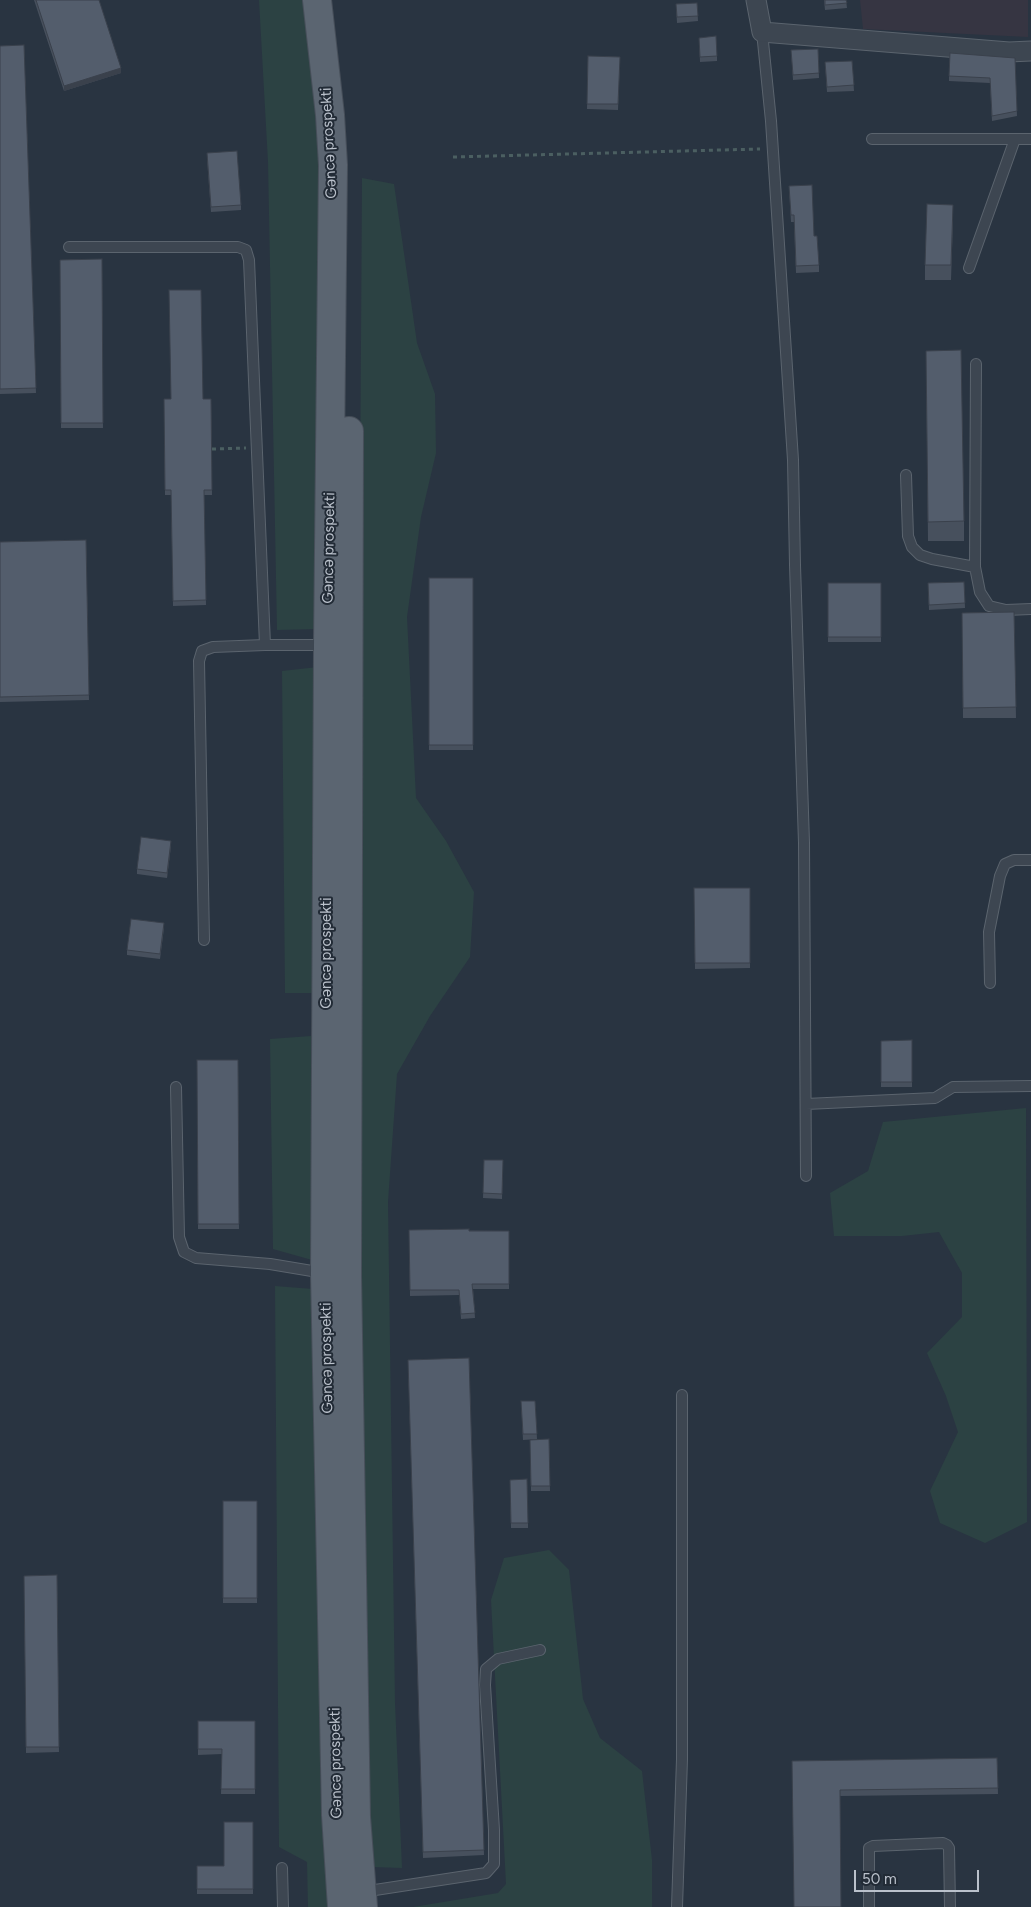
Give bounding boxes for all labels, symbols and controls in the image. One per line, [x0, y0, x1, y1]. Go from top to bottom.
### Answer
street label: Gəncə prospekti [317, 87, 341, 199]
street label: Gəncə prospekti [319, 492, 339, 604]
street label: Gəncə prospekti [318, 897, 336, 1009]
street label: Gəncə prospekti [317, 1302, 337, 1414]
street label: Gəncə prospekti [326, 1707, 346, 1819]
scale bar [856, 1860, 981, 1892]
text: 50 m [862, 1870, 897, 1888]

